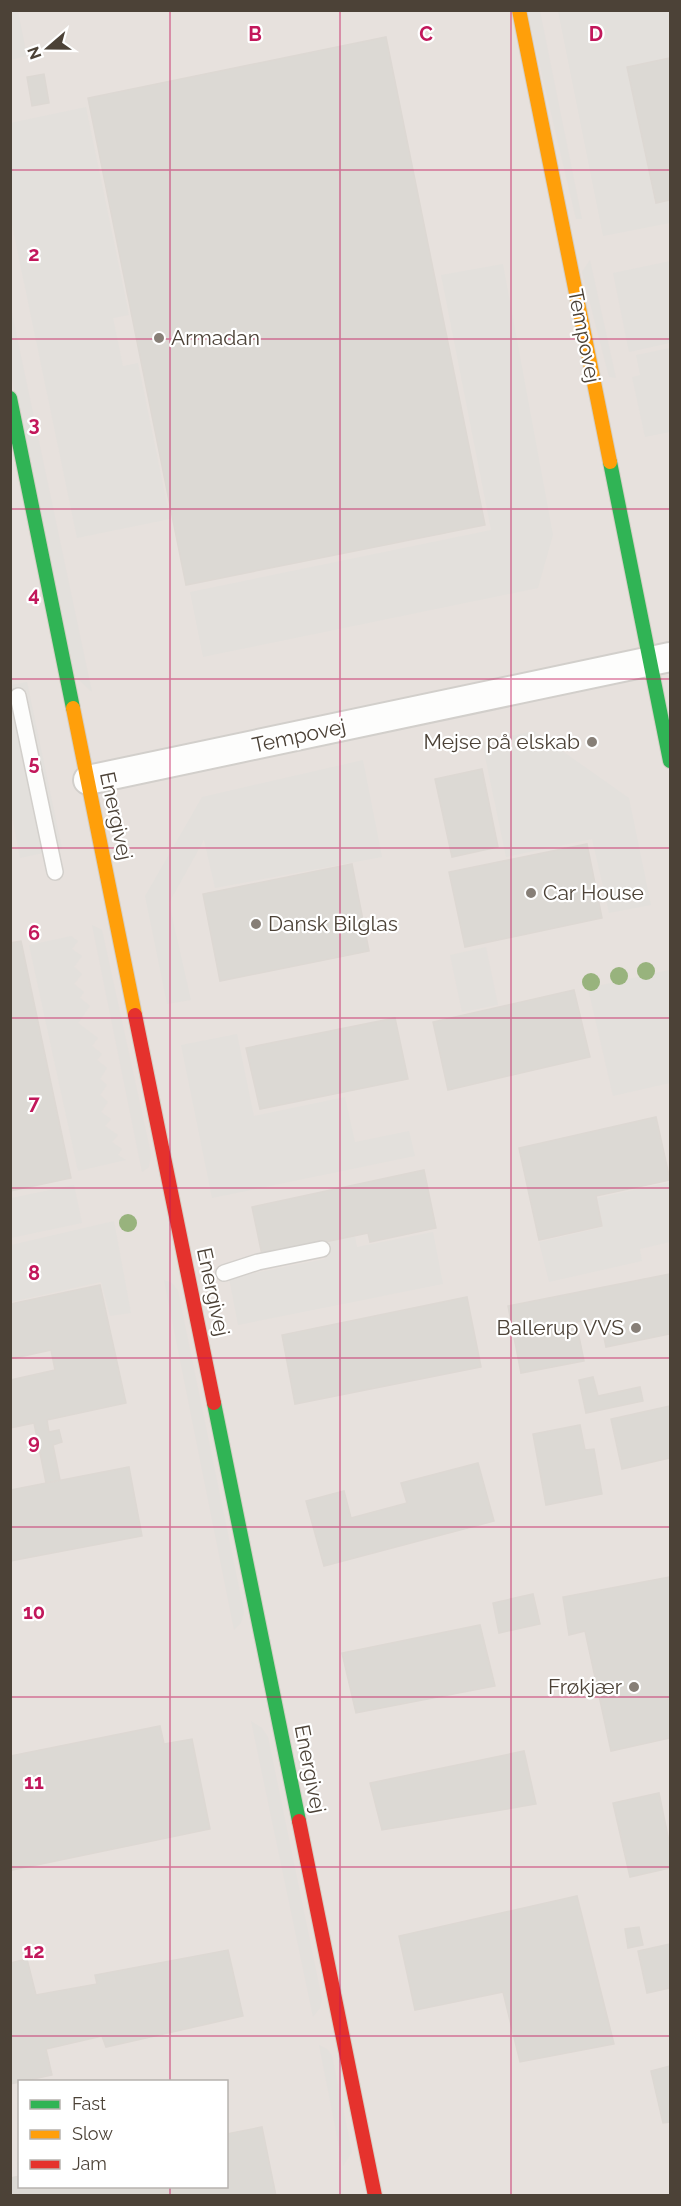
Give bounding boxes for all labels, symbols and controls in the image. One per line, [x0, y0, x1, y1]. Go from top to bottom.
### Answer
north arrow [18, 18, 78, 78]
text: B [248, 22, 262, 46]
text: C [419, 22, 433, 46]
text: D [589, 22, 603, 46]
text: N [23, 44, 45, 62]
text: 2 [28, 242, 40, 266]
street label: Tempovej [563, 287, 606, 385]
place label: Armadan [171, 325, 260, 350]
marker: Armadan [152, 331, 166, 345]
text: 3 [28, 412, 40, 436]
text: 4 [28, 582, 40, 606]
street label: Tempovej [250, 713, 348, 758]
place label: Mejse på elskab [423, 729, 580, 754]
marker: Mejse på elskab [585, 735, 599, 749]
text: 5 [28, 751, 40, 775]
street label: Energivej [95, 769, 138, 862]
place label: Car House [543, 880, 644, 905]
marker: Car House [524, 886, 538, 900]
place label: Dansk Bilglas [268, 911, 398, 936]
marker: Dansk Bilglas [249, 917, 263, 931]
text: 6 [28, 921, 40, 945]
text: 7 [28, 1091, 40, 1115]
street label: Energivej [192, 1245, 235, 1338]
text: 8 [28, 1261, 40, 1285]
place label: Ballerup VVS [496, 1315, 624, 1340]
marker: Ballerup VVS [629, 1321, 643, 1335]
text: 9 [28, 1430, 40, 1454]
text: 10 [23, 1600, 45, 1624]
place label: Frøkjær [548, 1674, 623, 1699]
marker: Frøkjær [627, 1680, 641, 1694]
street label: Energivej [290, 1722, 331, 1815]
text: 11 [24, 1770, 44, 1794]
text: 12 [23, 1939, 45, 1963]
legend [18, 2080, 228, 2188]
text: Fast [72, 2093, 106, 2114]
text: Slow [72, 2123, 113, 2144]
text: Jam [72, 2153, 107, 2174]

